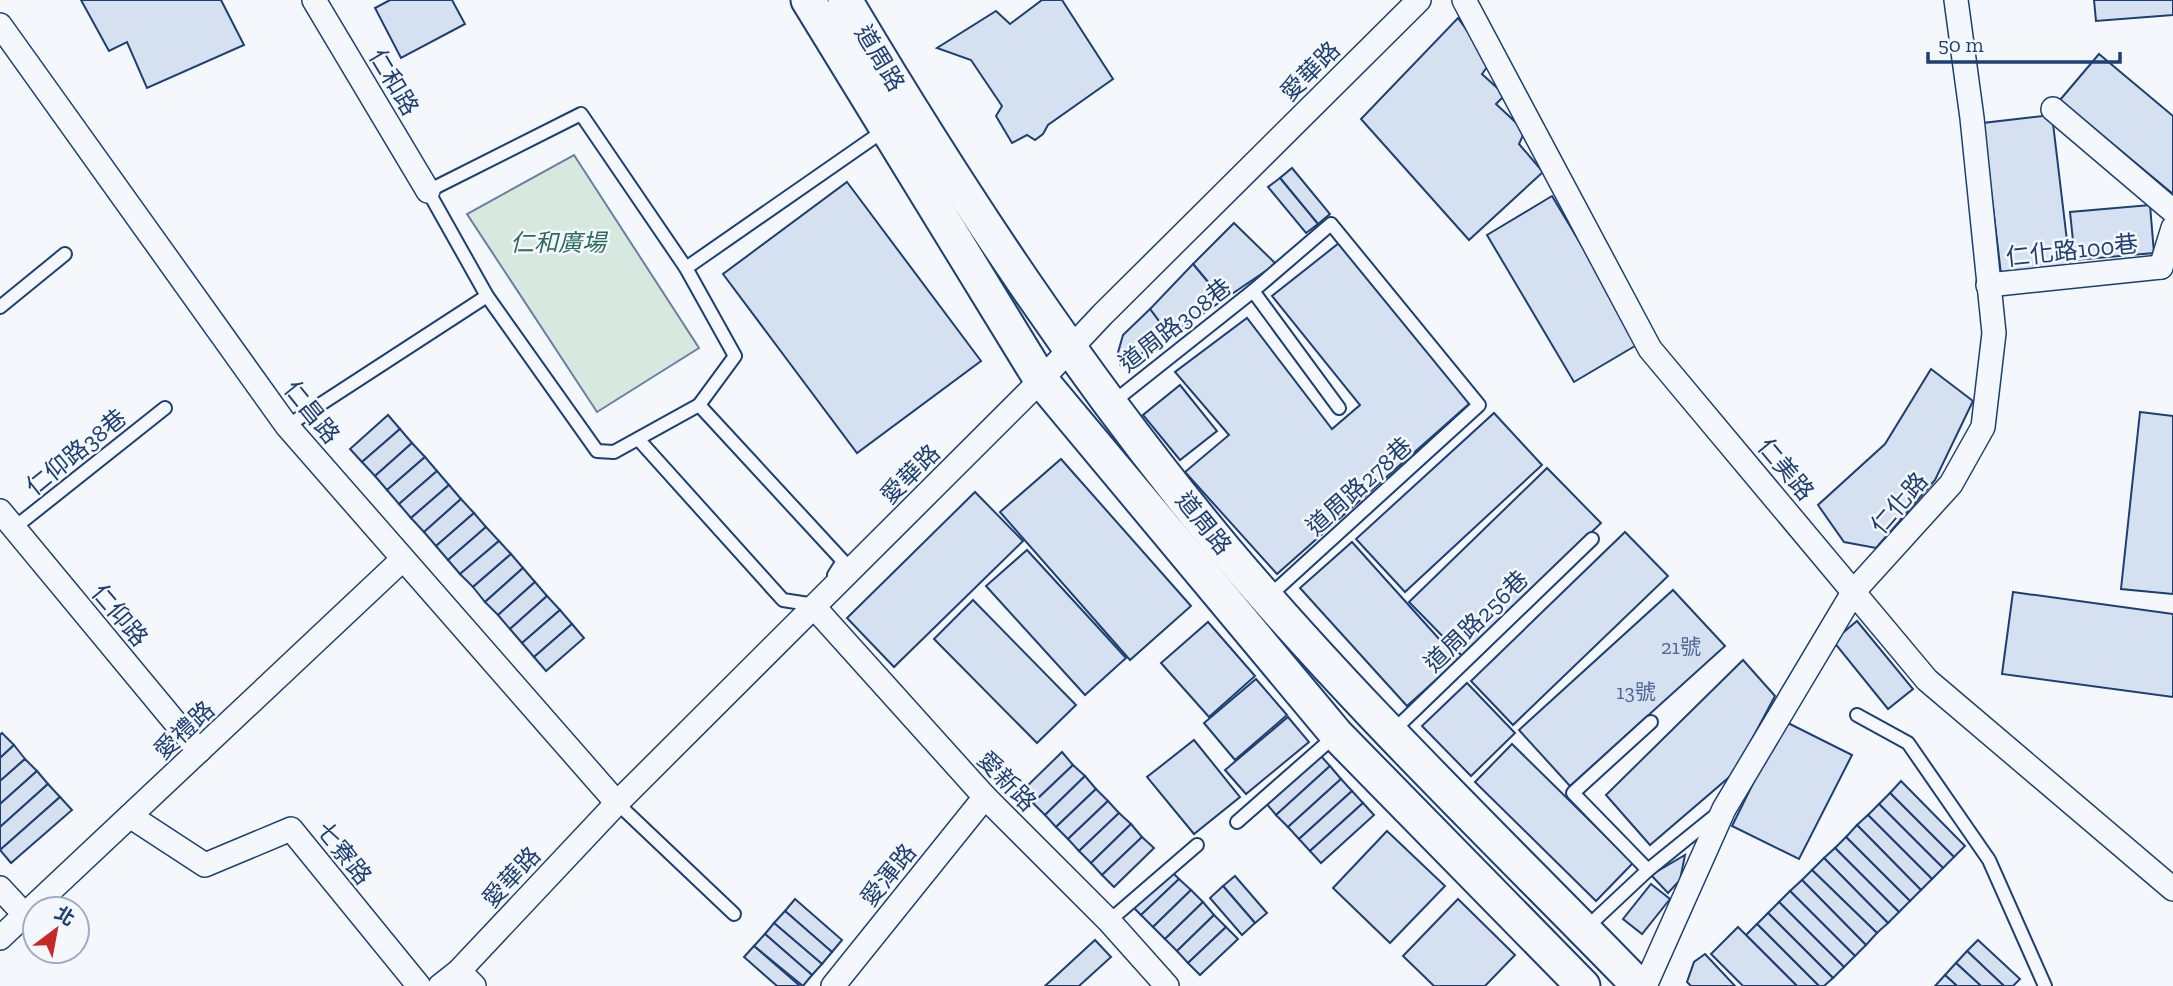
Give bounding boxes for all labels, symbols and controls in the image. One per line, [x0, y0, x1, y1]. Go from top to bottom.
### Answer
street label: 道周路 [849, 20, 911, 96]
scale bar [1928, 21, 2120, 65]
text: 50 m [1938, 32, 1984, 57]
street label: 愛華路 [1274, 35, 1346, 107]
street label: 仁和路 [363, 44, 425, 120]
park label: 仁和廣場 [510, 228, 609, 257]
street label: 仁化路100巷 [2004, 229, 2140, 271]
street label: 道周路308巷 [1113, 272, 1237, 378]
street label: 仁昌路 [278, 375, 346, 449]
street label: 仁仰路38巷 [20, 403, 132, 501]
street label: 道周路278巷 [1300, 431, 1418, 541]
street label: 仁美路 [1752, 432, 1820, 506]
street label: 愛華路 [874, 438, 946, 510]
street label: 仁化路 [1864, 466, 1934, 540]
street label: 道周路 [1170, 486, 1238, 560]
street label: 道周路256巷 [1418, 564, 1534, 678]
street label: 仁仰路 [86, 578, 154, 652]
house number: 21號 [1661, 634, 1701, 659]
house number: 13號 [1616, 679, 1656, 704]
street label: 愛禮路 [148, 695, 220, 765]
street label: 愛新路 [972, 745, 1042, 817]
street label: 七寮路 [310, 816, 378, 890]
street label: 愛渾路 [854, 838, 922, 912]
street label: 愛華路 [476, 841, 546, 913]
north arrow [21, 895, 91, 965]
text: 北 [51, 901, 79, 931]

